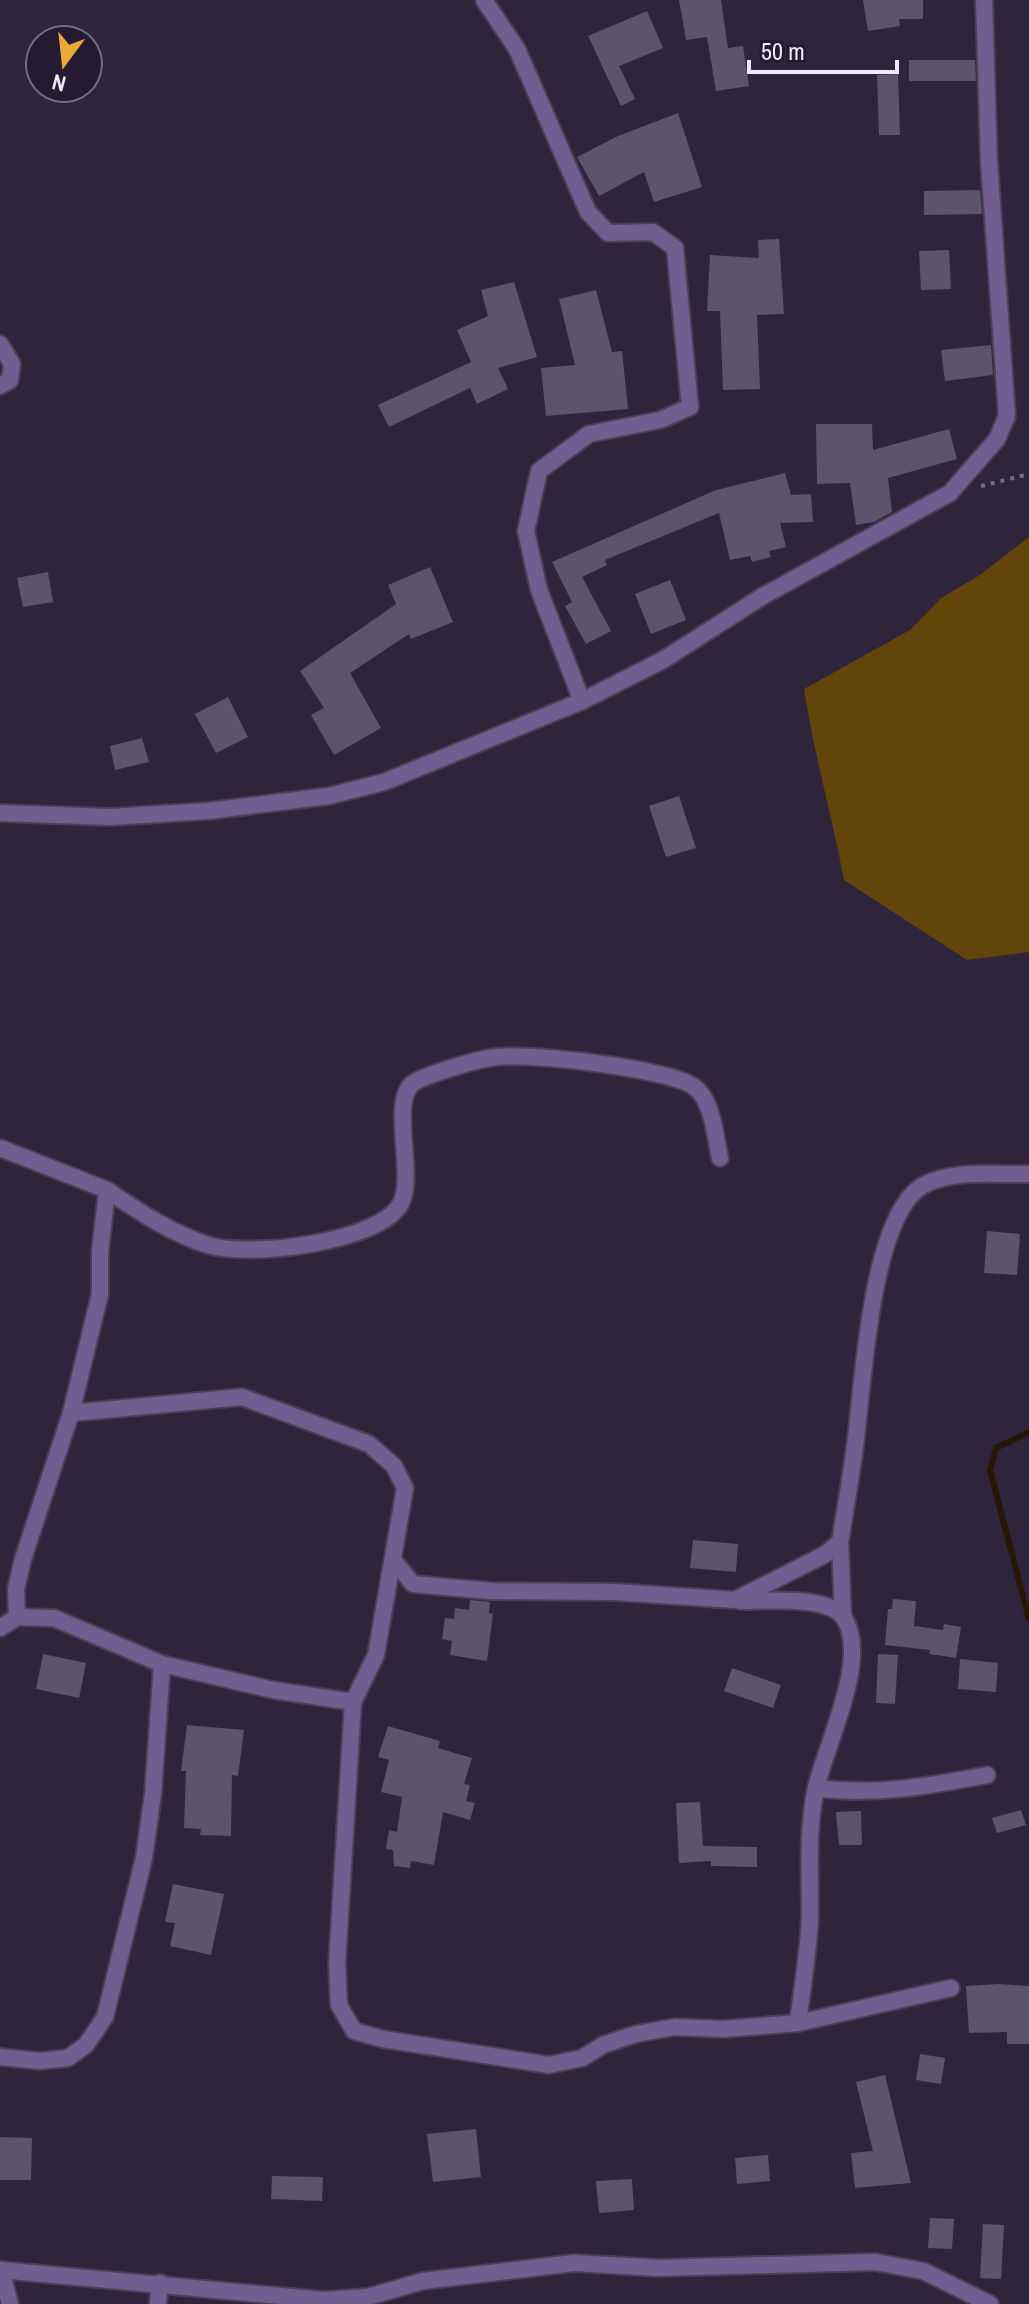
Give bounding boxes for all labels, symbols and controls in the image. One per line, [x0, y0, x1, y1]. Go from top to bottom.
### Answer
north arrow [24, 24, 104, 104]
scale bar [749, 24, 897, 74]
text: 50 m [761, 35, 805, 67]
text: N [49, 67, 69, 99]

